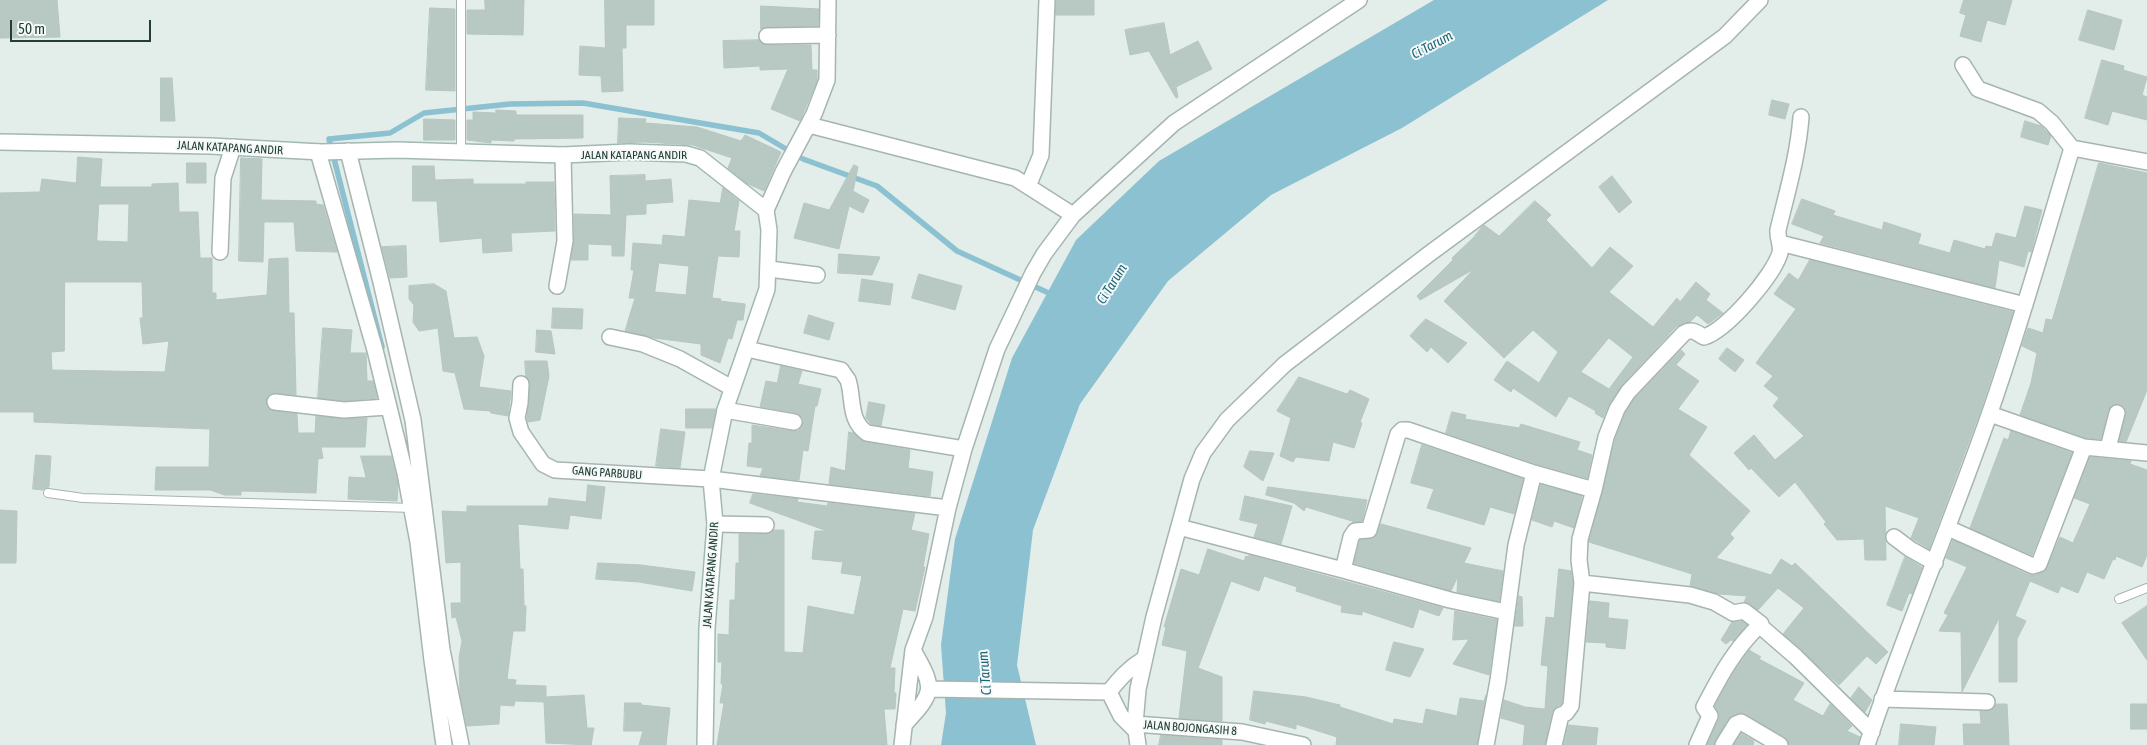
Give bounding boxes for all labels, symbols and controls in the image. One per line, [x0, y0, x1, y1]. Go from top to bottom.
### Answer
scale bar [12, 10, 154, 42]
text: 50 m [18, 20, 45, 37]
water label: Ci Tarum [1409, 27, 1455, 63]
street label: JALAN KATAPANG ANDIR [177, 138, 283, 158]
street label: JALAN KATAPANG ANDIR [581, 148, 687, 162]
water label: Ci Tarum [1093, 261, 1131, 307]
street label: GANG PARBUBU [572, 463, 642, 483]
street label: JALAN KATAPANG ANDIR [700, 522, 722, 628]
water label: Ci Tarum [975, 650, 995, 696]
street label: JALAN BOJONGASIH 8 [1143, 718, 1237, 738]

